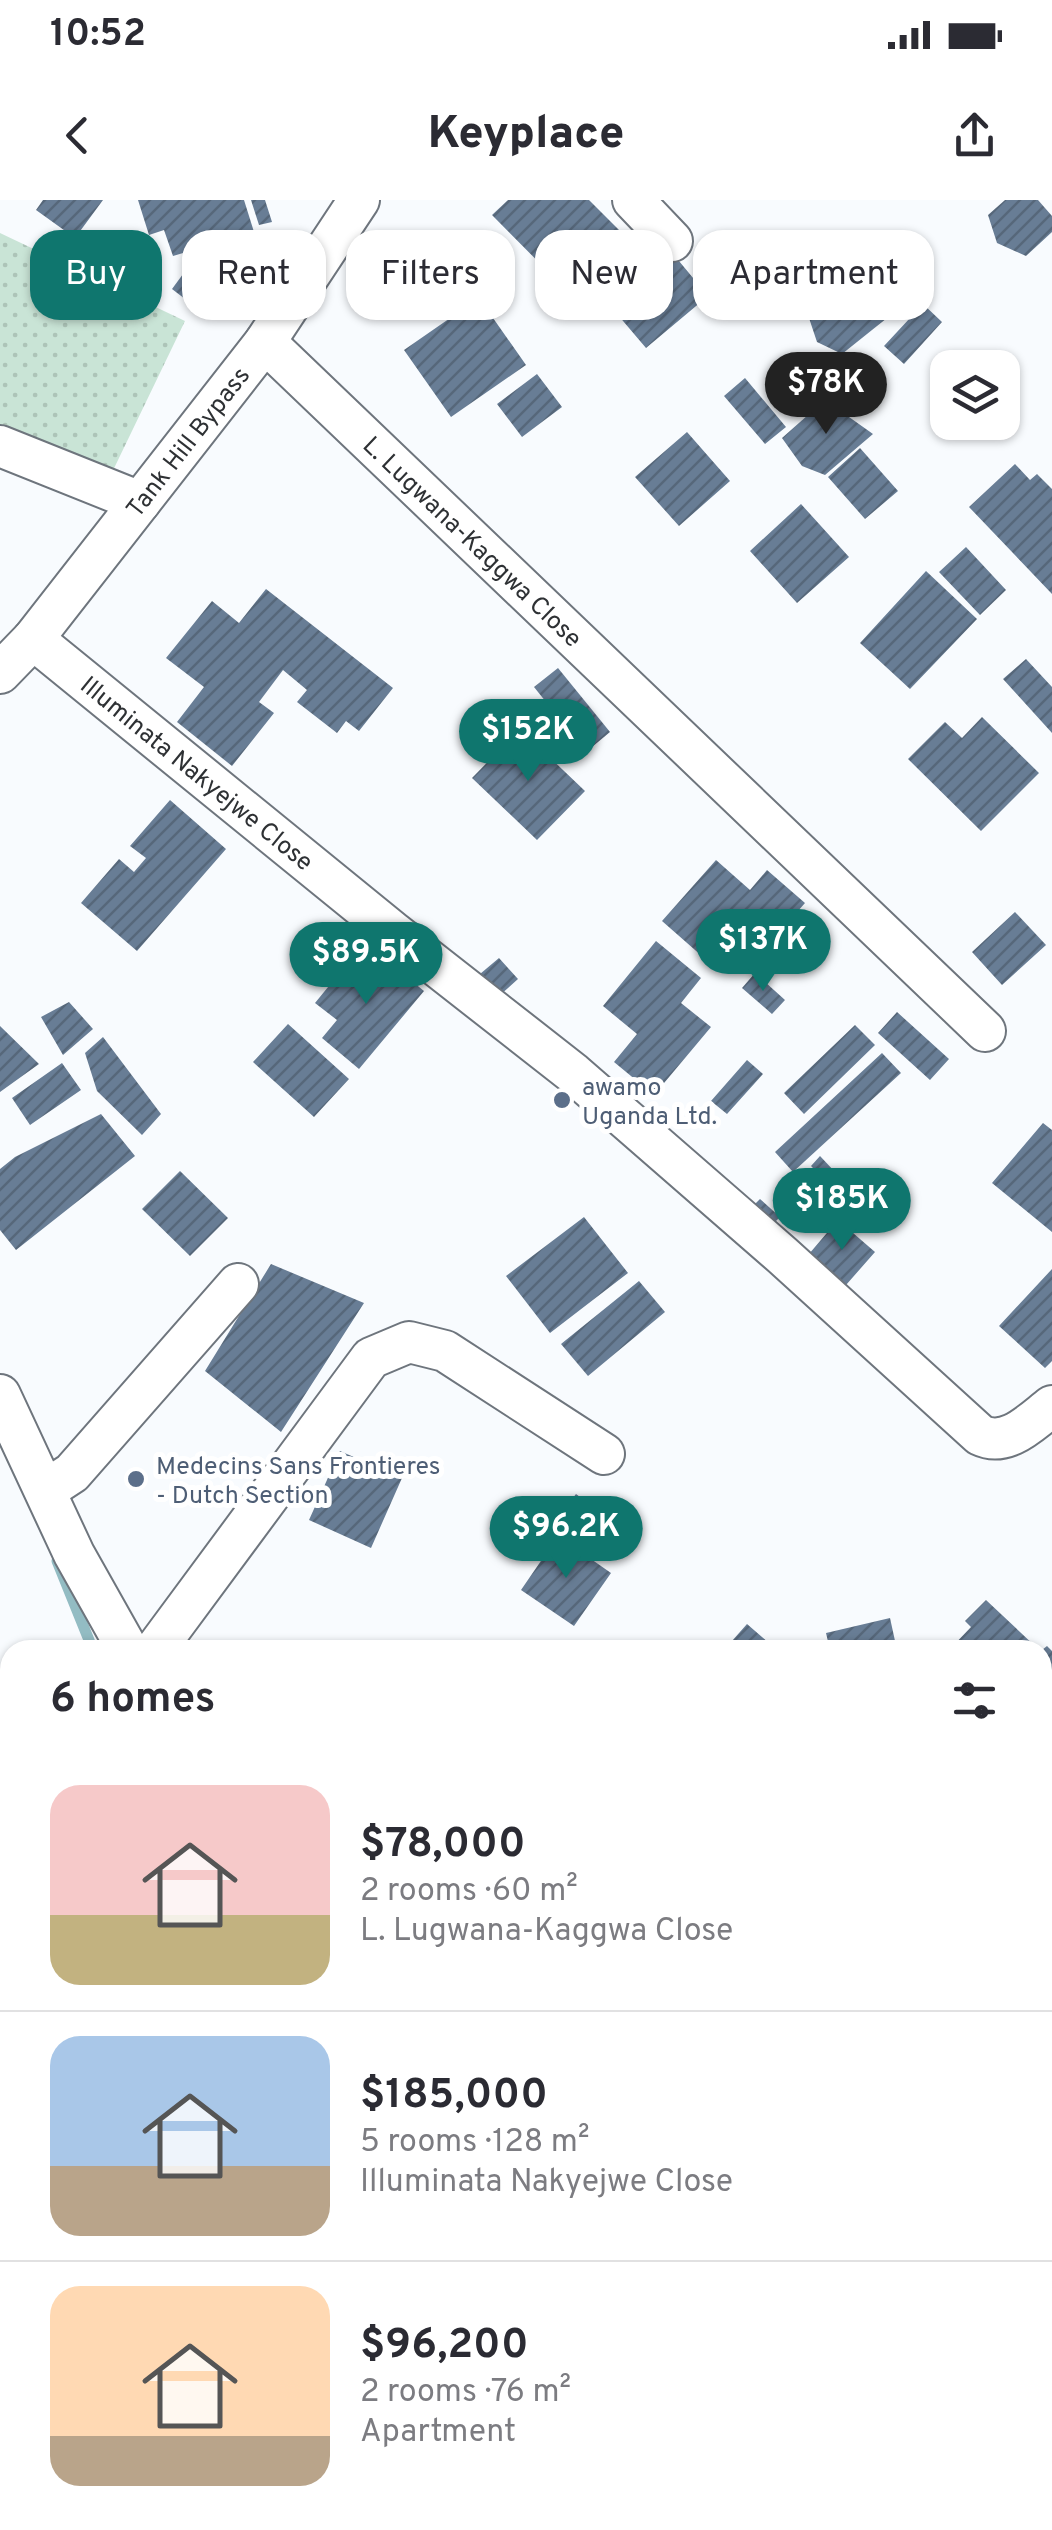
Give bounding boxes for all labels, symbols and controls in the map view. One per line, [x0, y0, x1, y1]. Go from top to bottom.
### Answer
text: 10:52 [50, 11, 146, 60]
text: Keyplace [428, 107, 624, 164]
icon: back [50, 108, 105, 163]
icon: share [947, 108, 1002, 163]
chip: Buy [30, 230, 162, 320]
chip: Rent [182, 230, 326, 320]
chip: Filters [346, 230, 515, 320]
chip: New [535, 230, 673, 320]
chip: Apartment [693, 230, 934, 320]
map controls [930, 350, 1020, 440]
button: layers [930, 350, 1020, 440]
pin: $78K [767, 352, 885, 437]
street label: Tank Hill Bypass [121, 361, 259, 525]
text: $78K [787, 364, 865, 404]
street label: L. Lugwana-Kaggwa Close [355, 431, 587, 656]
street label: Illuminata Nakyejwe Close [72, 671, 319, 880]
pin: $152K [458, 699, 598, 784]
text: $152K [481, 711, 575, 751]
pin: $137K [693, 909, 833, 994]
text: $137K [718, 921, 808, 961]
pin: $89.5K [285, 922, 447, 1007]
text: $89.5K [311, 934, 421, 974]
place label: awamo Uganda Ltd. [582, 1073, 717, 1134]
marker: awamo Uganda Ltd. [551, 1089, 573, 1111]
pin: $185K [772, 1168, 912, 1253]
text: $185K [795, 1180, 889, 1220]
place label: Medecins Sans Frontieres - Dutch Section [156, 1452, 440, 1513]
marker: Medecins Sans Frontieres - Dutch Section [125, 1468, 147, 1490]
pin: $96.2K [485, 1496, 647, 1581]
text: $96.2K [512, 1508, 620, 1548]
icon: filters [947, 1673, 1002, 1728]
text: 6 homes [50, 1674, 215, 1727]
text: $78,000 [360, 1819, 526, 1872]
icon: home [130, 1825, 250, 1945]
text: 2 rooms · 60 m² [360, 1872, 578, 1912]
text: L. Lugwana-Kaggwa Close [360, 1912, 733, 1952]
text: $185,000 [360, 2070, 548, 2123]
icon: home [130, 2076, 250, 2196]
text: 5 rooms · 128 m² [360, 2123, 590, 2163]
text: Illuminata Nakyejwe Close [360, 2163, 733, 2203]
text: $96,200 [360, 2320, 529, 2373]
icon: home [130, 2326, 250, 2446]
text: 2 rooms · 76 m² [360, 2373, 571, 2413]
text: Apartment [360, 2413, 516, 2453]

